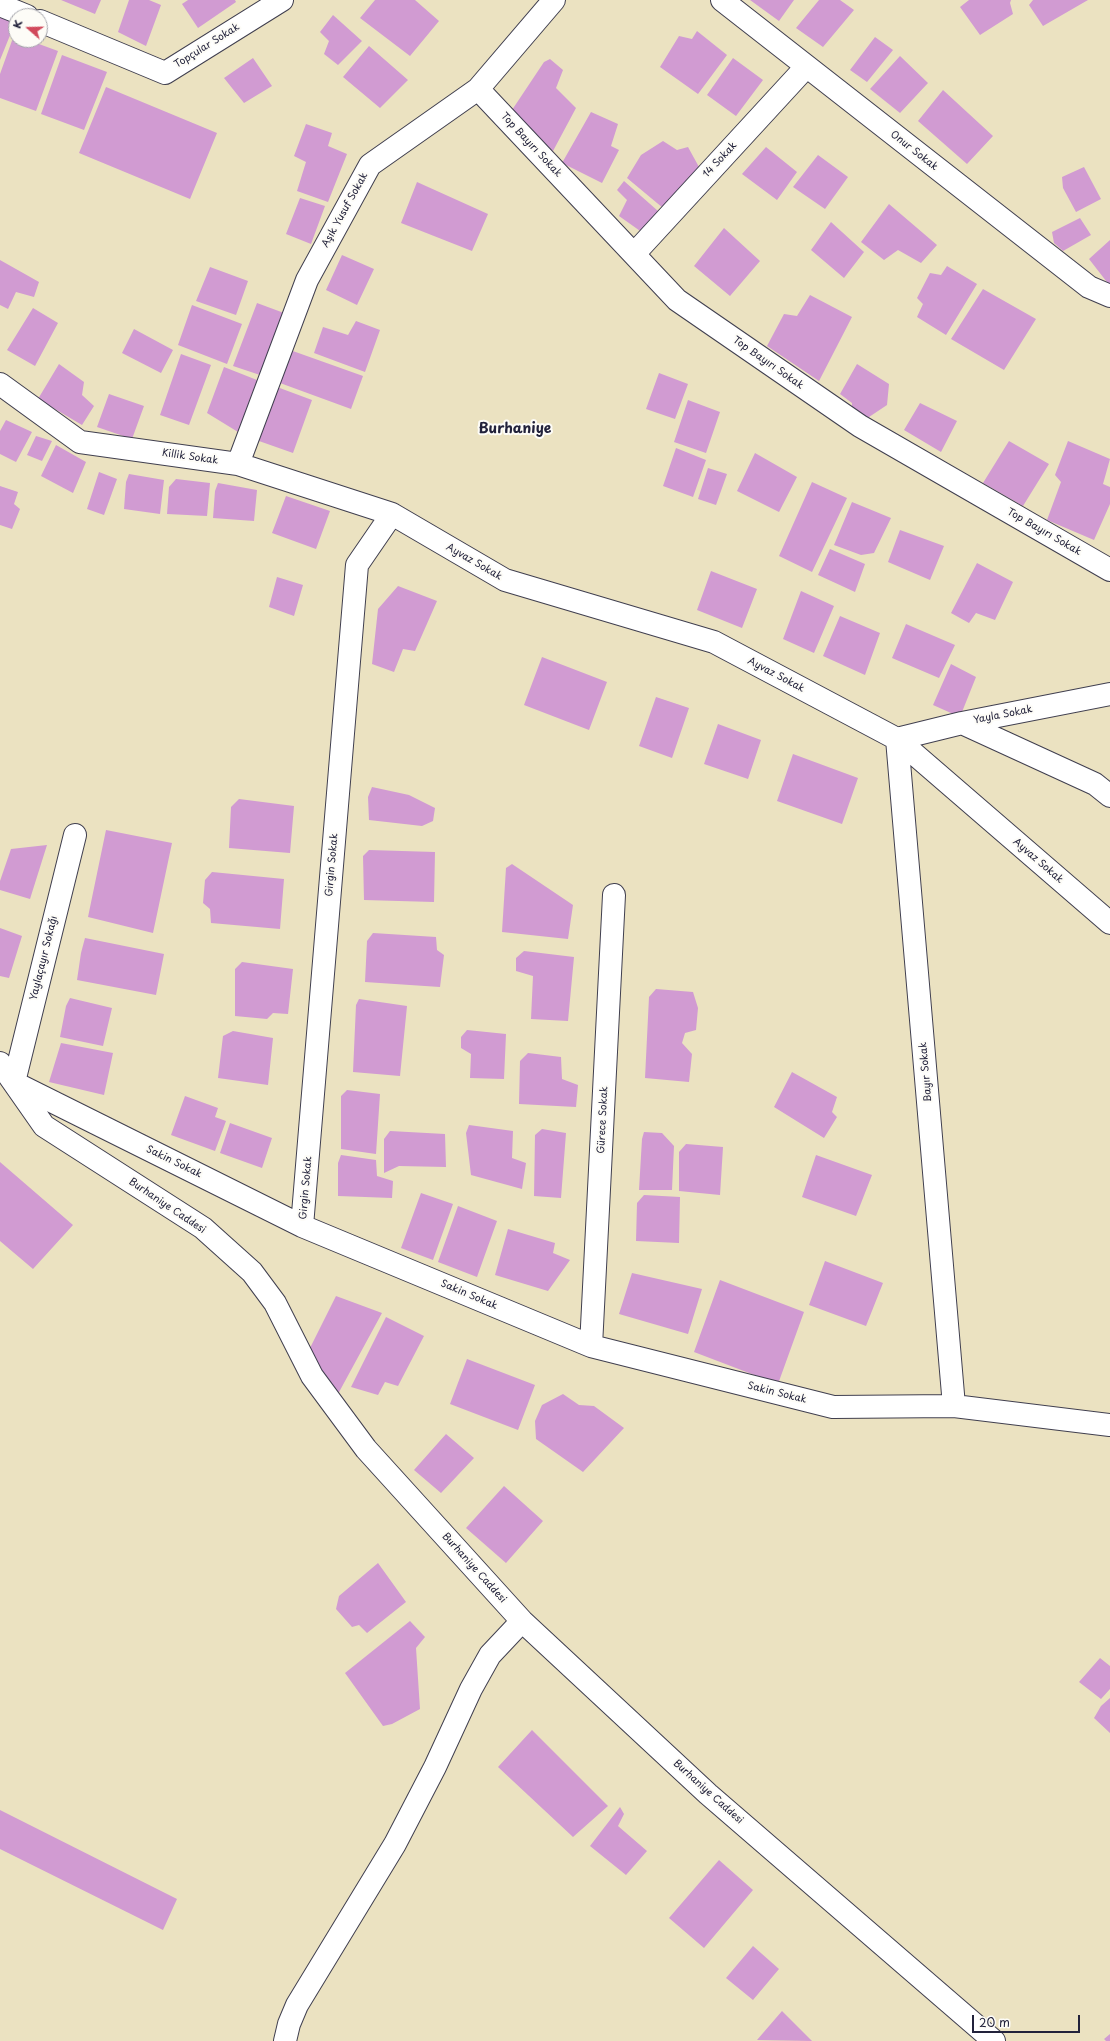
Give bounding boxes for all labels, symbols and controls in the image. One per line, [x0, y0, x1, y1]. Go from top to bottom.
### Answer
north arrow [8, 8, 48, 48]
text: K [8, 17, 27, 31]
street label: Topçular Sokak [172, 21, 242, 71]
street label: Top Bayırı Sokak [498, 110, 564, 180]
street label: Onur Sokak [888, 129, 940, 173]
street label: 14 Sokak [701, 140, 739, 180]
street label: Aşık Yusuf Sokak [319, 170, 371, 250]
street label: Top Bayırı Sokak [730, 334, 806, 392]
district label: Burhaniye [479, 421, 551, 437]
street label: Killik Sokak [161, 447, 219, 467]
street label: Top Bayırı Sokak [1005, 506, 1083, 558]
street label: Ayvaz Sokak [444, 541, 504, 583]
street label: Ayvaz Sokak [746, 655, 806, 695]
street label: Yayla Sokak [972, 703, 1034, 727]
street label: Girgin Sokak [323, 833, 341, 897]
street label: Ayvaz Sokak [1010, 836, 1066, 886]
street label: Yaylaçayır Sokağı [28, 915, 60, 1001]
street label: Bayır Sokak [917, 1041, 935, 1103]
street label: Gürece Sokak [595, 1086, 611, 1154]
street label: Sakin Sokak [144, 1143, 204, 1181]
street label: Girgin Sokak [297, 1156, 315, 1220]
street label: Burhaniye Caddesi [126, 1176, 208, 1236]
street label: Sakin Sokak [439, 1278, 499, 1312]
street label: Sakin Sokak [746, 1380, 808, 1406]
street label: Burhaniye Caddesi [439, 1531, 509, 1605]
street label: Burhaniye Caddesi [671, 1757, 745, 1827]
scale bar [974, 2007, 1082, 2033]
text: 20 m [979, 2013, 1010, 2031]

